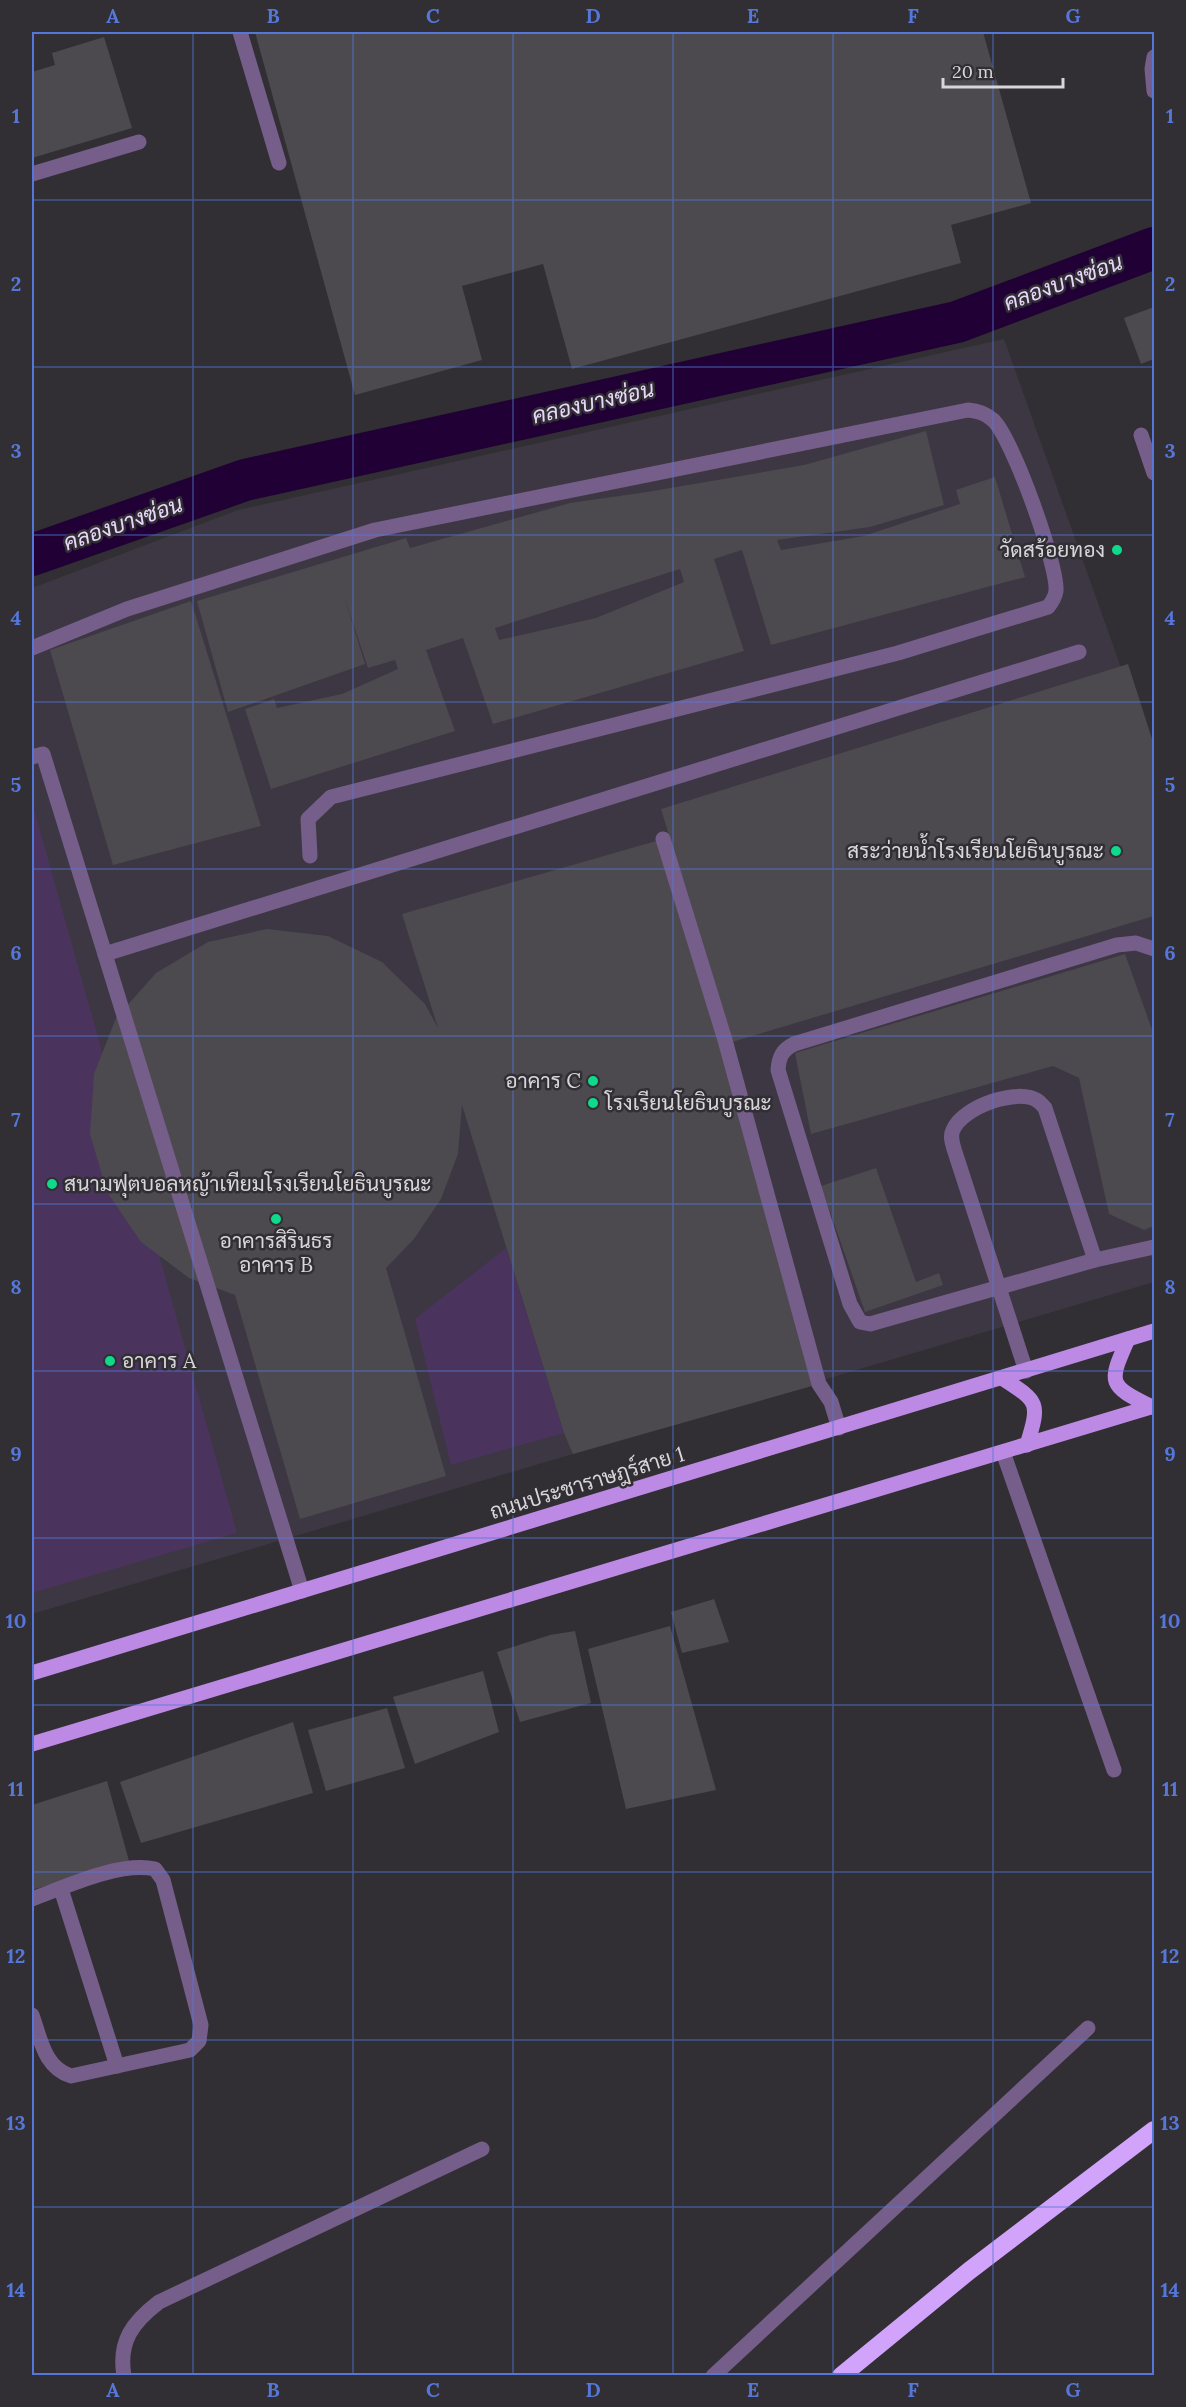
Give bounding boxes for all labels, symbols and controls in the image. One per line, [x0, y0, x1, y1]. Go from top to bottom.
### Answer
text: A [106, 3, 120, 28]
text: B [266, 3, 280, 28]
text: C [426, 3, 440, 28]
text: D [585, 3, 601, 28]
text: E [747, 3, 759, 28]
text: F [907, 3, 919, 28]
text: G [1065, 3, 1081, 28]
scale bar [943, 51, 1063, 89]
text: 20 m [952, 60, 994, 83]
text: 1 [12, 103, 20, 128]
text: 1 [1166, 103, 1174, 128]
water label: คลองบางซ่อน [1000, 248, 1126, 316]
text: 2 [11, 271, 21, 296]
text: 2 [1165, 271, 1175, 296]
water label: คลองบางซ่อน [529, 374, 657, 430]
text: 3 [10, 438, 22, 463]
text: 3 [1164, 438, 1176, 463]
water label: คลองบางซ่อน [60, 490, 186, 556]
place label: วัดสร้อยทอง [999, 536, 1105, 563]
marker: วัดสร้อยทอง [1110, 543, 1124, 557]
text: 4 [11, 605, 22, 630]
text: 4 [1165, 605, 1176, 630]
text: 5 [11, 772, 22, 797]
text: 5 [1165, 772, 1176, 797]
place label: สระว่ายนํ้าโรงเรียนโยธินบูรณะ [847, 833, 1104, 866]
marker: สระว่ายนํ้าโรงเรียนโยธินบูรณะ [1109, 844, 1123, 858]
text: 6 [10, 940, 22, 965]
text: 6 [1164, 940, 1176, 965]
place label: อาคาร C [505, 1067, 581, 1094]
marker: อาคาร C [586, 1074, 600, 1088]
place label: โรงเรียนโยธินบูรณะ [604, 1089, 772, 1118]
marker: โรงเรียนโยธินบูรณะ [586, 1096, 600, 1110]
text: 7 [11, 1107, 21, 1132]
text: 7 [1165, 1107, 1175, 1132]
place label: สนามฟุตบอลหญ้าเทียมโรงเรียนโยธินบูรณะ [64, 1170, 432, 1199]
marker: สนามฟุตบอลหญ้าเทียมโรงเรียนโยธินบูรณะ [45, 1177, 59, 1191]
marker: อาคารสิรินธร อาคาร B [269, 1212, 283, 1226]
place label: อาคารสิรินธร อาคาร B [220, 1227, 332, 1278]
text: 8 [10, 1274, 22, 1299]
text: 8 [1164, 1274, 1176, 1299]
place label: อาคาร A [122, 1347, 197, 1374]
marker: อาคาร A [103, 1354, 117, 1368]
street label: ถนนประชาราษฎร์สาย 1 [486, 1440, 688, 1526]
text: 9 [10, 1441, 22, 1466]
text: 9 [1164, 1441, 1176, 1466]
text: 10 [6, 1608, 26, 1633]
text: 10 [1160, 1608, 1180, 1633]
text: 11 [8, 1776, 24, 1801]
text: 11 [1162, 1776, 1178, 1801]
text: 12 [7, 1943, 25, 1968]
text: 12 [1161, 1943, 1179, 1968]
text: 13 [6, 2110, 26, 2135]
text: 13 [1160, 2110, 1180, 2135]
text: 14 [6, 2277, 26, 2302]
text: 14 [1160, 2277, 1180, 2302]
text: A [106, 2377, 120, 2402]
text: B [266, 2377, 280, 2402]
text: C [426, 2377, 440, 2402]
text: D [585, 2377, 601, 2402]
text: E [747, 2377, 759, 2402]
text: F [907, 2377, 919, 2402]
text: G [1065, 2377, 1081, 2402]

